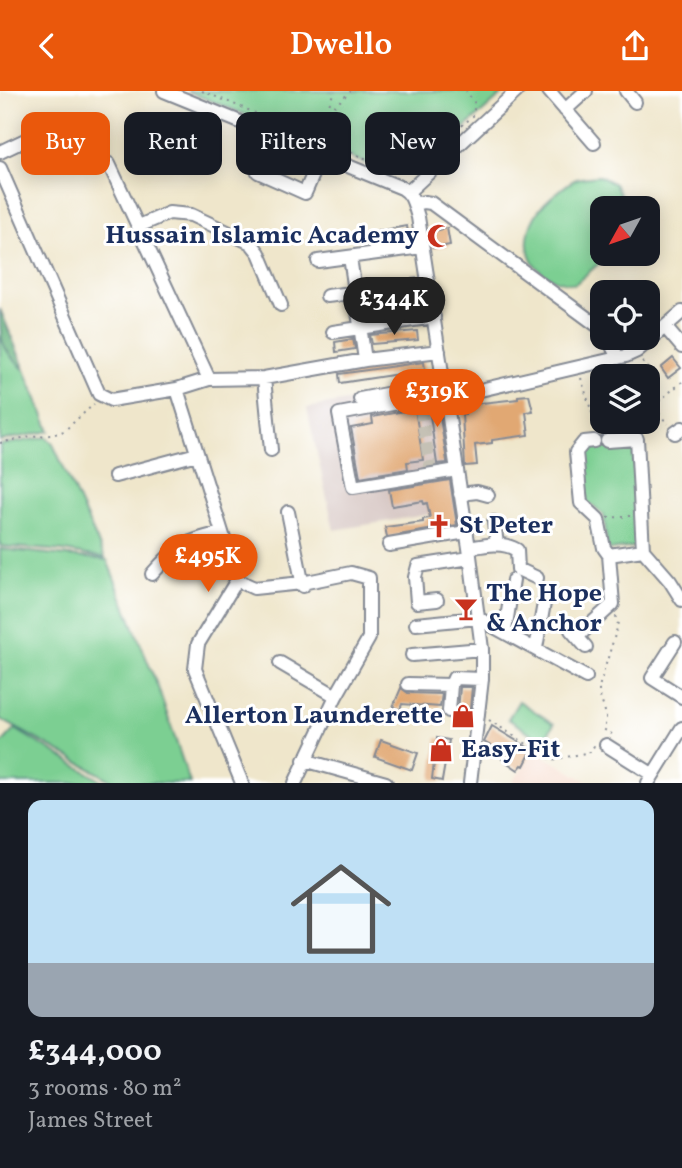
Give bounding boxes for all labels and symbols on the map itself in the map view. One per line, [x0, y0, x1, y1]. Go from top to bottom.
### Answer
north arrow [590, 196, 660, 266]
place label: Hussain Islamic Academy [105, 218, 419, 254]
mosque icon: Hussain Islamic Academy [425, 222, 453, 250]
pin: £344K [345, 278, 443, 337]
pin: £319K [388, 369, 486, 429]
place label: St Peter [459, 508, 553, 544]
church icon: St Peter [425, 512, 453, 540]
pin: £495K [159, 535, 257, 594]
place label: The Hope & Anchor [486, 576, 602, 642]
bar icon: The Hope & Anchor [452, 595, 480, 623]
place label: Allerton Launderette [185, 698, 443, 734]
shop icon: Allerton Launderette [449, 702, 477, 730]
place label: Easy-Fit [461, 732, 560, 768]
shop icon: Easy-Fit [427, 736, 455, 764]

